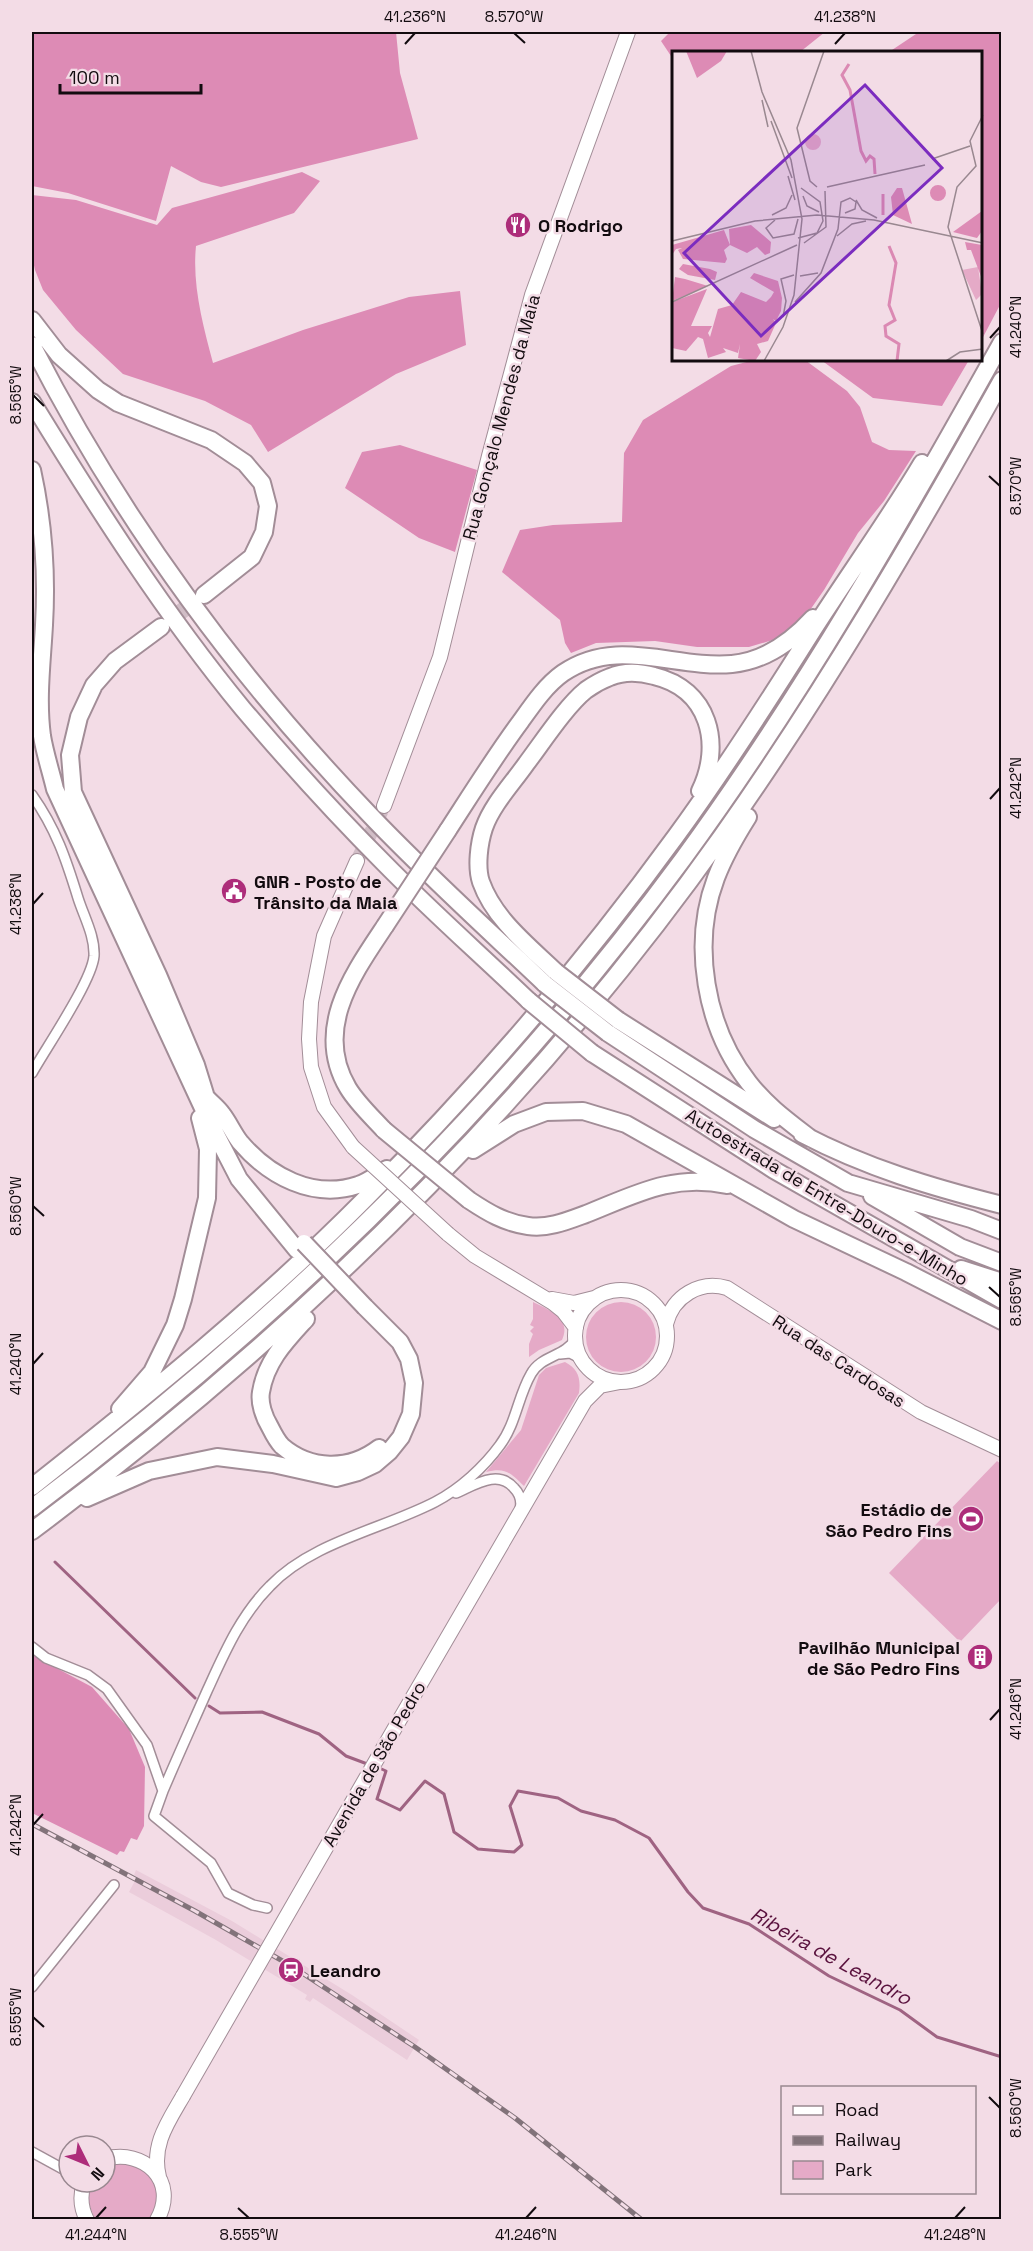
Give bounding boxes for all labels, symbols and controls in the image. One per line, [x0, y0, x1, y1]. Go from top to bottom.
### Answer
text: 41.236°N [384, 7, 446, 26]
text: 8.570°W [485, 7, 543, 26]
text: 41.238°N [814, 7, 876, 26]
inset map [672, 51, 982, 362]
scale bar [60, 57, 201, 95]
text: 100 m [69, 66, 120, 89]
restaurant icon: O Rodrigo [503, 210, 533, 240]
place label: O Rodrigo [538, 214, 623, 237]
street label: Rua Gonçalo Mendes da Maia [457, 292, 545, 542]
text: 41.240°N [1006, 296, 1025, 358]
text: 8.565°W [6, 365, 25, 425]
text: 8.570°W [1006, 457, 1025, 515]
text: 41.242°N [1006, 757, 1025, 819]
place label: GNR - Posto de Trânsito da Maia [254, 870, 398, 914]
text: 41.238°N [6, 873, 25, 935]
public building icon: GNR - Posto de Trânsito da Maia [219, 876, 249, 906]
street label: Autoestrada de Entre-Douro-e-Minho [681, 1103, 973, 1291]
text: 8.560°W [6, 1176, 25, 1236]
text: 8.565°W [1006, 1267, 1025, 1327]
street label: Rua das Cardosas [768, 1310, 910, 1412]
text: 41.240°N [6, 1333, 25, 1395]
place label: Estádio de São Pedro Fins [825, 1498, 952, 1542]
sports icon: Estádio de São Pedro Fins [956, 1504, 986, 1534]
place label: Pavilhão Municipal de São Pedro Fins [798, 1636, 960, 1680]
building icon: Pavilhão Municipal de São Pedro Fins [965, 1642, 995, 1672]
street label: Avenida de São Pedro [317, 1677, 431, 1851]
text: 41.246°N [1006, 1678, 1025, 1740]
text: 41.242°N [6, 1794, 25, 1856]
water label: Ribeira de Leandro [746, 1901, 916, 2011]
station icon: Leandro [276, 1955, 306, 1985]
place label: Leandro [310, 1959, 381, 1982]
text: 8.555°W [6, 1988, 25, 2046]
text: 8.560°W [1006, 2078, 1025, 2138]
legend [781, 2086, 976, 2194]
text: Road [835, 2098, 879, 2121]
text: Railway [835, 2128, 901, 2151]
north arrow [57, 2134, 117, 2194]
text: Park [835, 2158, 873, 2181]
text: N [86, 2163, 109, 2185]
text: 41.244°N [65, 2225, 127, 2244]
text: 8.555°W [220, 2225, 278, 2244]
text: 41.246°N [495, 2225, 557, 2244]
text: 41.248°N [924, 2225, 986, 2244]

